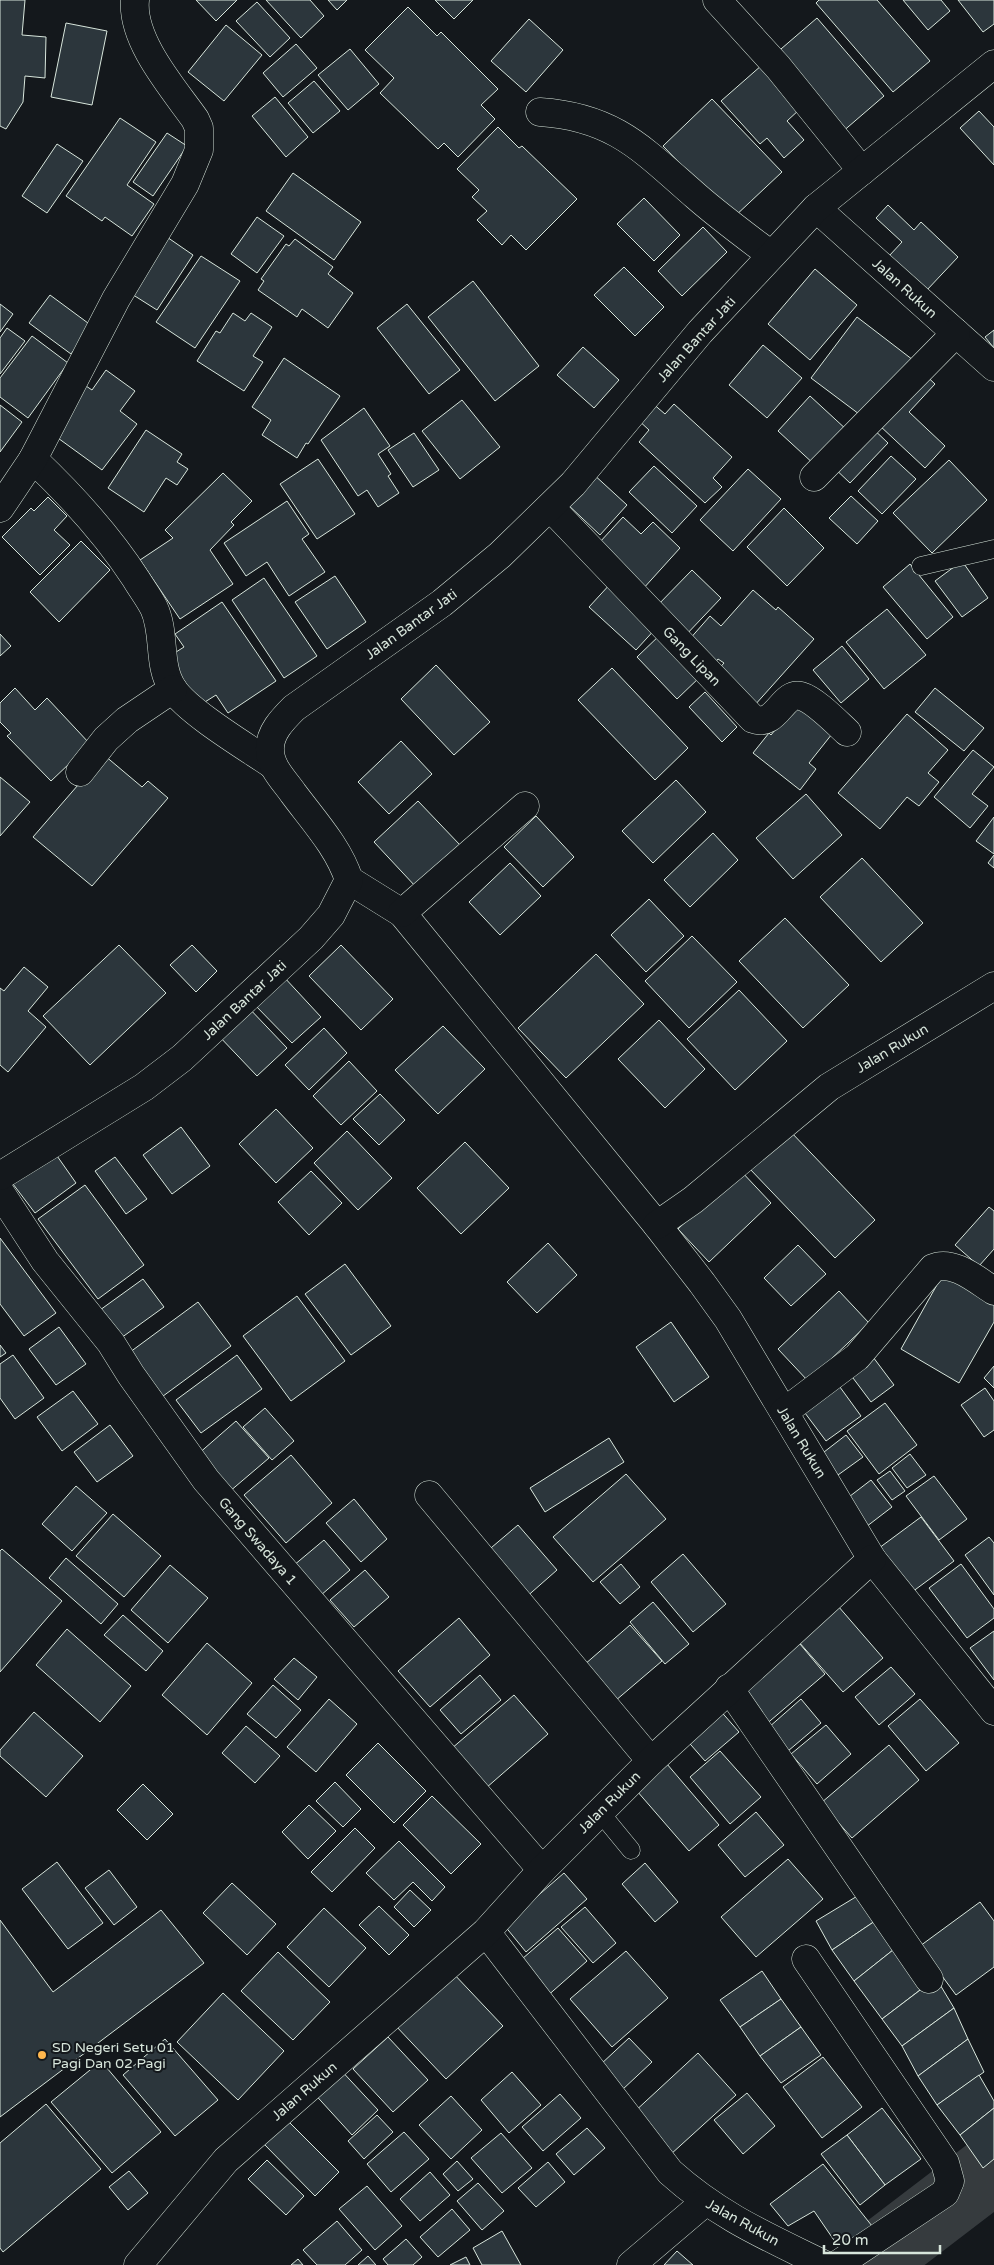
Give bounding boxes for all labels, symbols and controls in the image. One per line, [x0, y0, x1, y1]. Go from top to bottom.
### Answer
street label: Jalan Rukun [869, 255, 940, 322]
street label: Jalan Bantar Jati [654, 293, 739, 386]
street label: Jalan Bantar Jati [362, 585, 460, 663]
street label: Gang Lipan [659, 623, 724, 690]
street label: Jalan Bantar Jati [199, 957, 290, 1044]
street label: Jalan Rukun [853, 1020, 931, 1077]
street label: Jalan Rukun [773, 1403, 830, 1481]
street label: Gang Swadaya 1 [215, 1494, 300, 1589]
street label: Jalan Rukun [575, 1768, 644, 1837]
place label: SD Negeri Setu 01 Pagi Dan 02 Pagi [52, 2039, 175, 2072]
marker: SD Negeri Setu 01 Pagi Dan 02 Pagi [36, 2049, 48, 2061]
street label: Jalan Rukun [268, 2058, 341, 2124]
street label: Jalan Rukun [703, 2195, 782, 2250]
scale bar [824, 2222, 940, 2254]
text: 20 m [832, 2231, 869, 2249]

